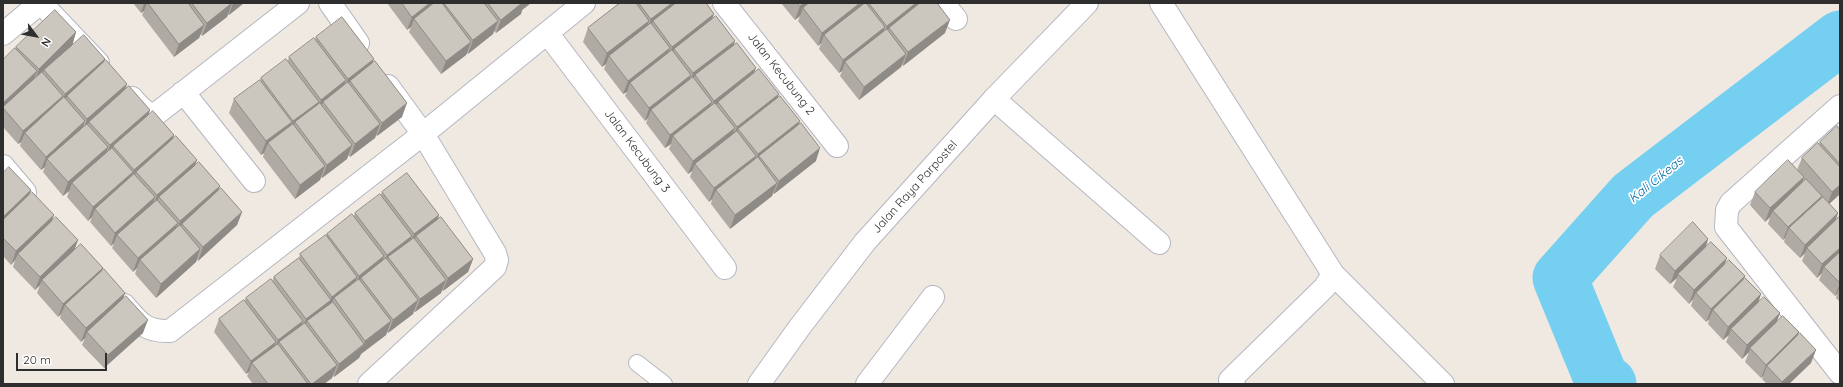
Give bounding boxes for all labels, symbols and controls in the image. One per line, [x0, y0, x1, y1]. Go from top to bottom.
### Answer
north arrow [16, 16, 56, 56]
street label: Jalan Kecubung 2 [744, 30, 818, 118]
text: N [38, 35, 54, 50]
street label: Jalan Kecubung 3 [601, 107, 673, 195]
street label: Jalan Raya Parpostel [870, 138, 960, 236]
water label: Kali Cikeas [1626, 153, 1686, 207]
scale bar [18, 345, 109, 371]
text: 20 m [23, 352, 51, 367]

